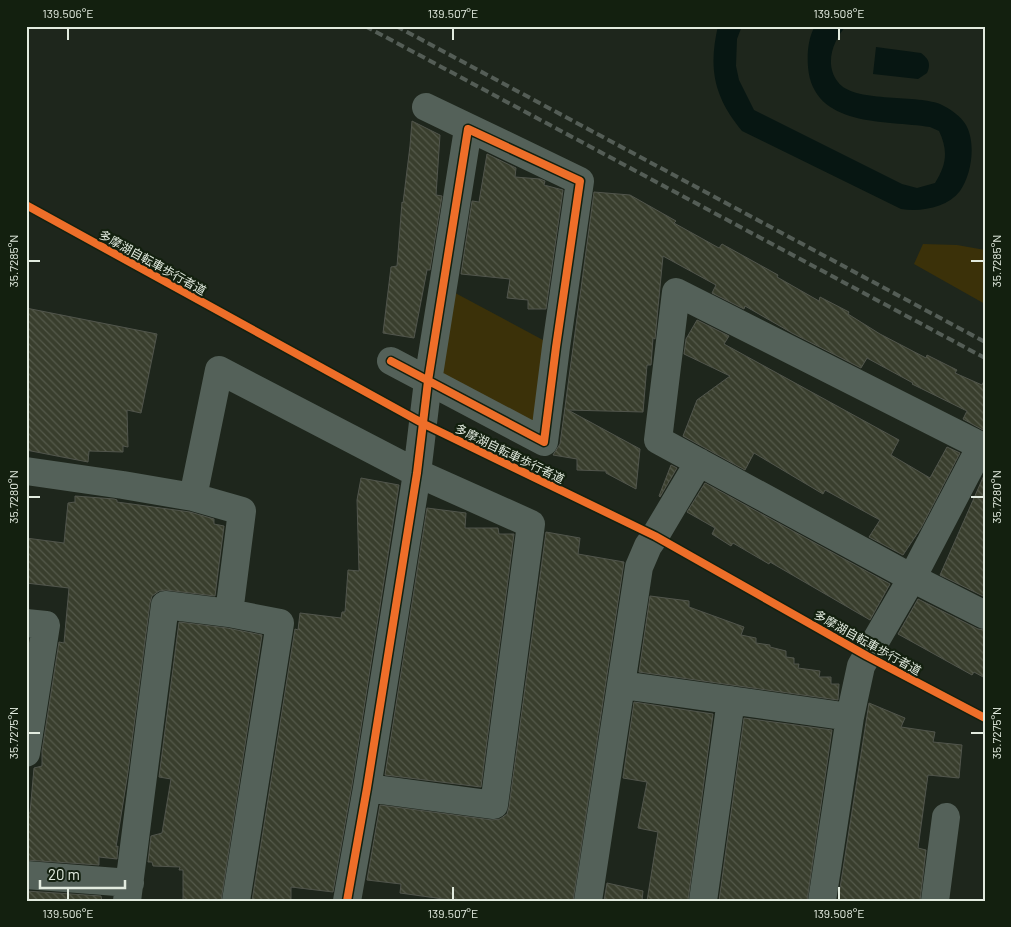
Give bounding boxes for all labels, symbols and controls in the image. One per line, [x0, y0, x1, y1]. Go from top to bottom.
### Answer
text: 139.506°E [43, 6, 93, 20]
text: 139.507°E [428, 6, 478, 20]
text: 139.508°E [813, 6, 865, 20]
street label: 多摩湖自転車歩行者道 [97, 227, 209, 297]
text: 35.7285°N [6, 235, 20, 287]
text: 35.7285°N [989, 235, 1003, 287]
street label: 多摩湖自転車歩行者道 [453, 420, 567, 486]
text: 35.7280°N [6, 470, 20, 524]
text: 35.7280°N [989, 470, 1003, 524]
street label: 多摩湖自転車歩行者道 [812, 607, 924, 677]
text: 35.7275°N [6, 707, 20, 759]
text: 35.7275°N [989, 707, 1003, 759]
scale bar [40, 857, 125, 889]
text: 20 m [48, 865, 80, 883]
text: 139.506°E [43, 906, 93, 920]
text: 139.507°E [428, 906, 478, 920]
text: 139.508°E [813, 906, 865, 920]

